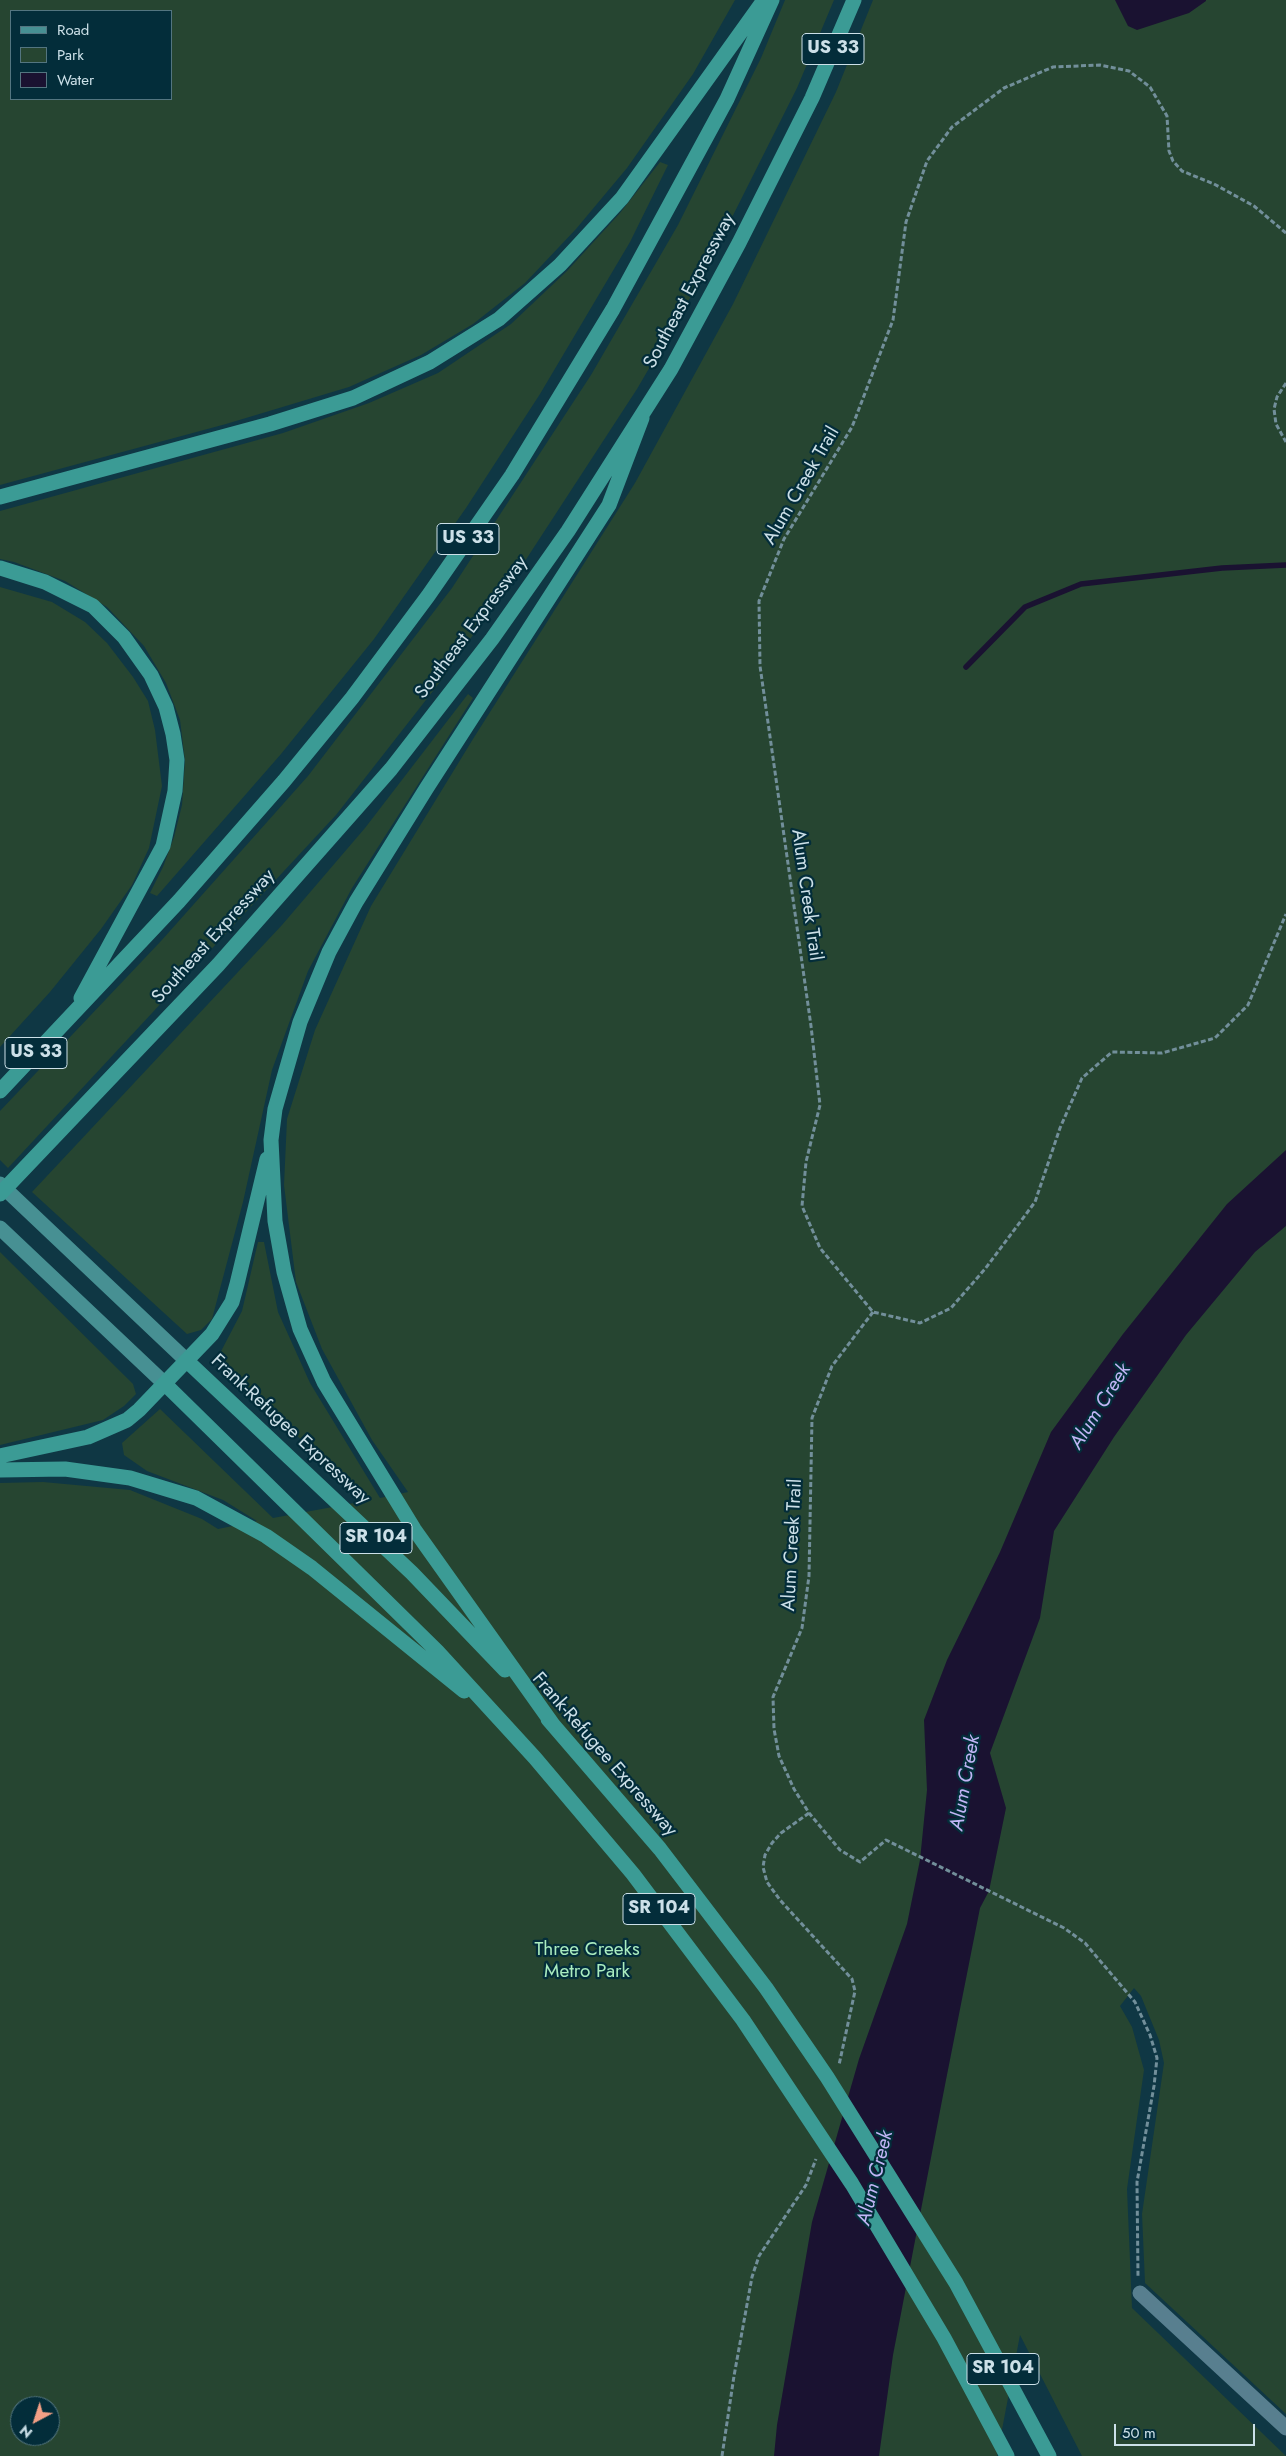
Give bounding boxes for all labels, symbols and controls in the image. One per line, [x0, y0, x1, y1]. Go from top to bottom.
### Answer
legend [10, 10, 172, 100]
text: Road [57, 19, 89, 41]
road number: US 33 [802, 34, 864, 64]
text: Park [57, 44, 84, 66]
text: Water [57, 69, 94, 91]
street label: Southeast Expressway [639, 209, 741, 373]
street label: Alum Creek Trail [759, 423, 845, 549]
road number: US 33 [437, 524, 499, 554]
street label: Southeast Expressway [411, 552, 533, 704]
street label: Alum Creek Trail [785, 828, 827, 962]
street label: Southeast Expressway [148, 865, 280, 1009]
road number: US 33 [5, 1038, 67, 1068]
street label: Frank-Refugee Expressway [205, 1350, 375, 1510]
water label: Alum Creek [1065, 1360, 1137, 1454]
street label: Alum Creek Trail [778, 1478, 808, 1612]
road number: SR 104 [340, 1522, 412, 1554]
street label: Frank-Refugee Expressway [527, 1668, 681, 1842]
water label: Alum Creek [946, 1733, 986, 1833]
road number: SR 104 [623, 1894, 695, 1925]
park label: Three Creeks Metro Park [534, 1939, 640, 1983]
water label: Alum Creek [853, 2128, 899, 2228]
road number: SR 104 [967, 2354, 1039, 2384]
north arrow [10, 2396, 60, 2446]
scale bar [1116, 2414, 1257, 2446]
text: N [15, 2420, 37, 2443]
text: 50 m [1122, 2422, 1156, 2444]

